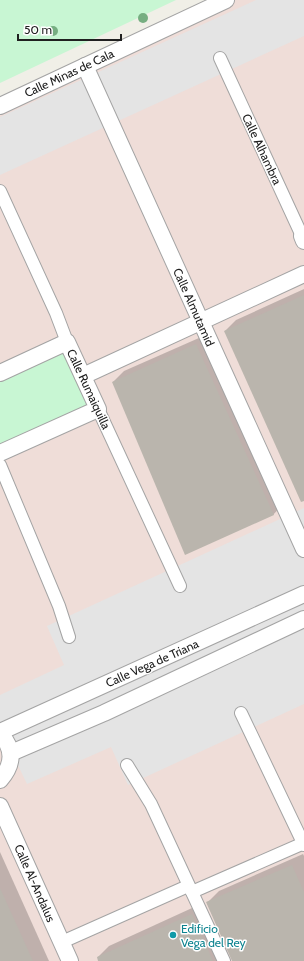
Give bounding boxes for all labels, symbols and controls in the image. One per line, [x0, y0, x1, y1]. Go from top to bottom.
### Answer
scale bar [18, 16, 121, 42]
text: 50 m [24, 22, 52, 37]
street label: Calle Minas de Cala [22, 46, 116, 100]
street label: Calle Alhambra [239, 111, 285, 187]
street label: Calle Almutamid [170, 266, 218, 348]
street label: Calle Rumaiquilla [64, 347, 114, 432]
street label: Calle Vega de Triana [103, 636, 201, 690]
street label: Calle Al-Andalus [11, 842, 59, 924]
place label: Edificio Vega del Rey [181, 921, 246, 950]
marker: Edificio Vega del Rey [168, 930, 178, 940]

